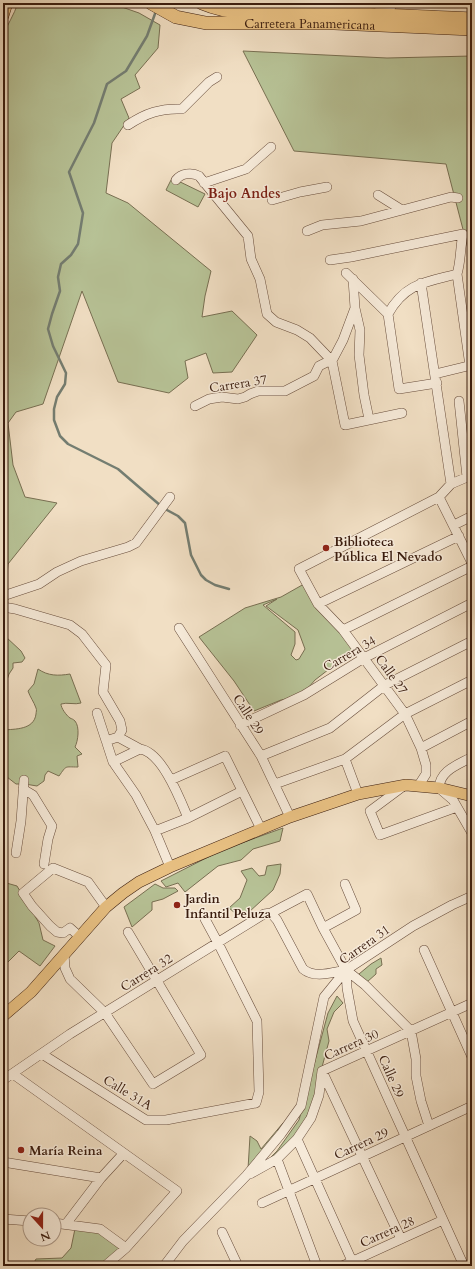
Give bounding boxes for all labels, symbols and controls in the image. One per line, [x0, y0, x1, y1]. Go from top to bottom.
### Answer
street label: Carretera Panamericana [244, 15, 376, 35]
district label: Bajo Andes [208, 184, 280, 203]
street label: Carrera 37 [208, 371, 269, 397]
place label: Biblioteca Pública El Nevado [334, 533, 443, 566]
marker: Biblioteca Pública El Nevado [321, 543, 331, 553]
street label: Carrera 34 [320, 631, 379, 676]
street label: Calle 27 [371, 651, 412, 698]
street label: Calle 29 [228, 691, 268, 739]
place label: Jardin Infantil Peluza [183, 890, 272, 923]
marker: Jardin Infantil Peluza [172, 900, 182, 910]
street label: Carrera 31 [336, 921, 394, 969]
street label: Carrera 32 [117, 950, 176, 996]
street label: Carrera 30 [321, 1025, 382, 1065]
street label: Calle 29 [374, 1052, 409, 1101]
street label: Calle 31A [100, 1071, 156, 1115]
street label: Carrera 29 [331, 1123, 392, 1164]
place label: María Reina [29, 1142, 103, 1160]
marker: María Reina [16, 1145, 26, 1155]
north arrow [22, 1207, 62, 1247]
street label: Carrera 28 [357, 1212, 418, 1252]
text: N [38, 1227, 53, 1245]

